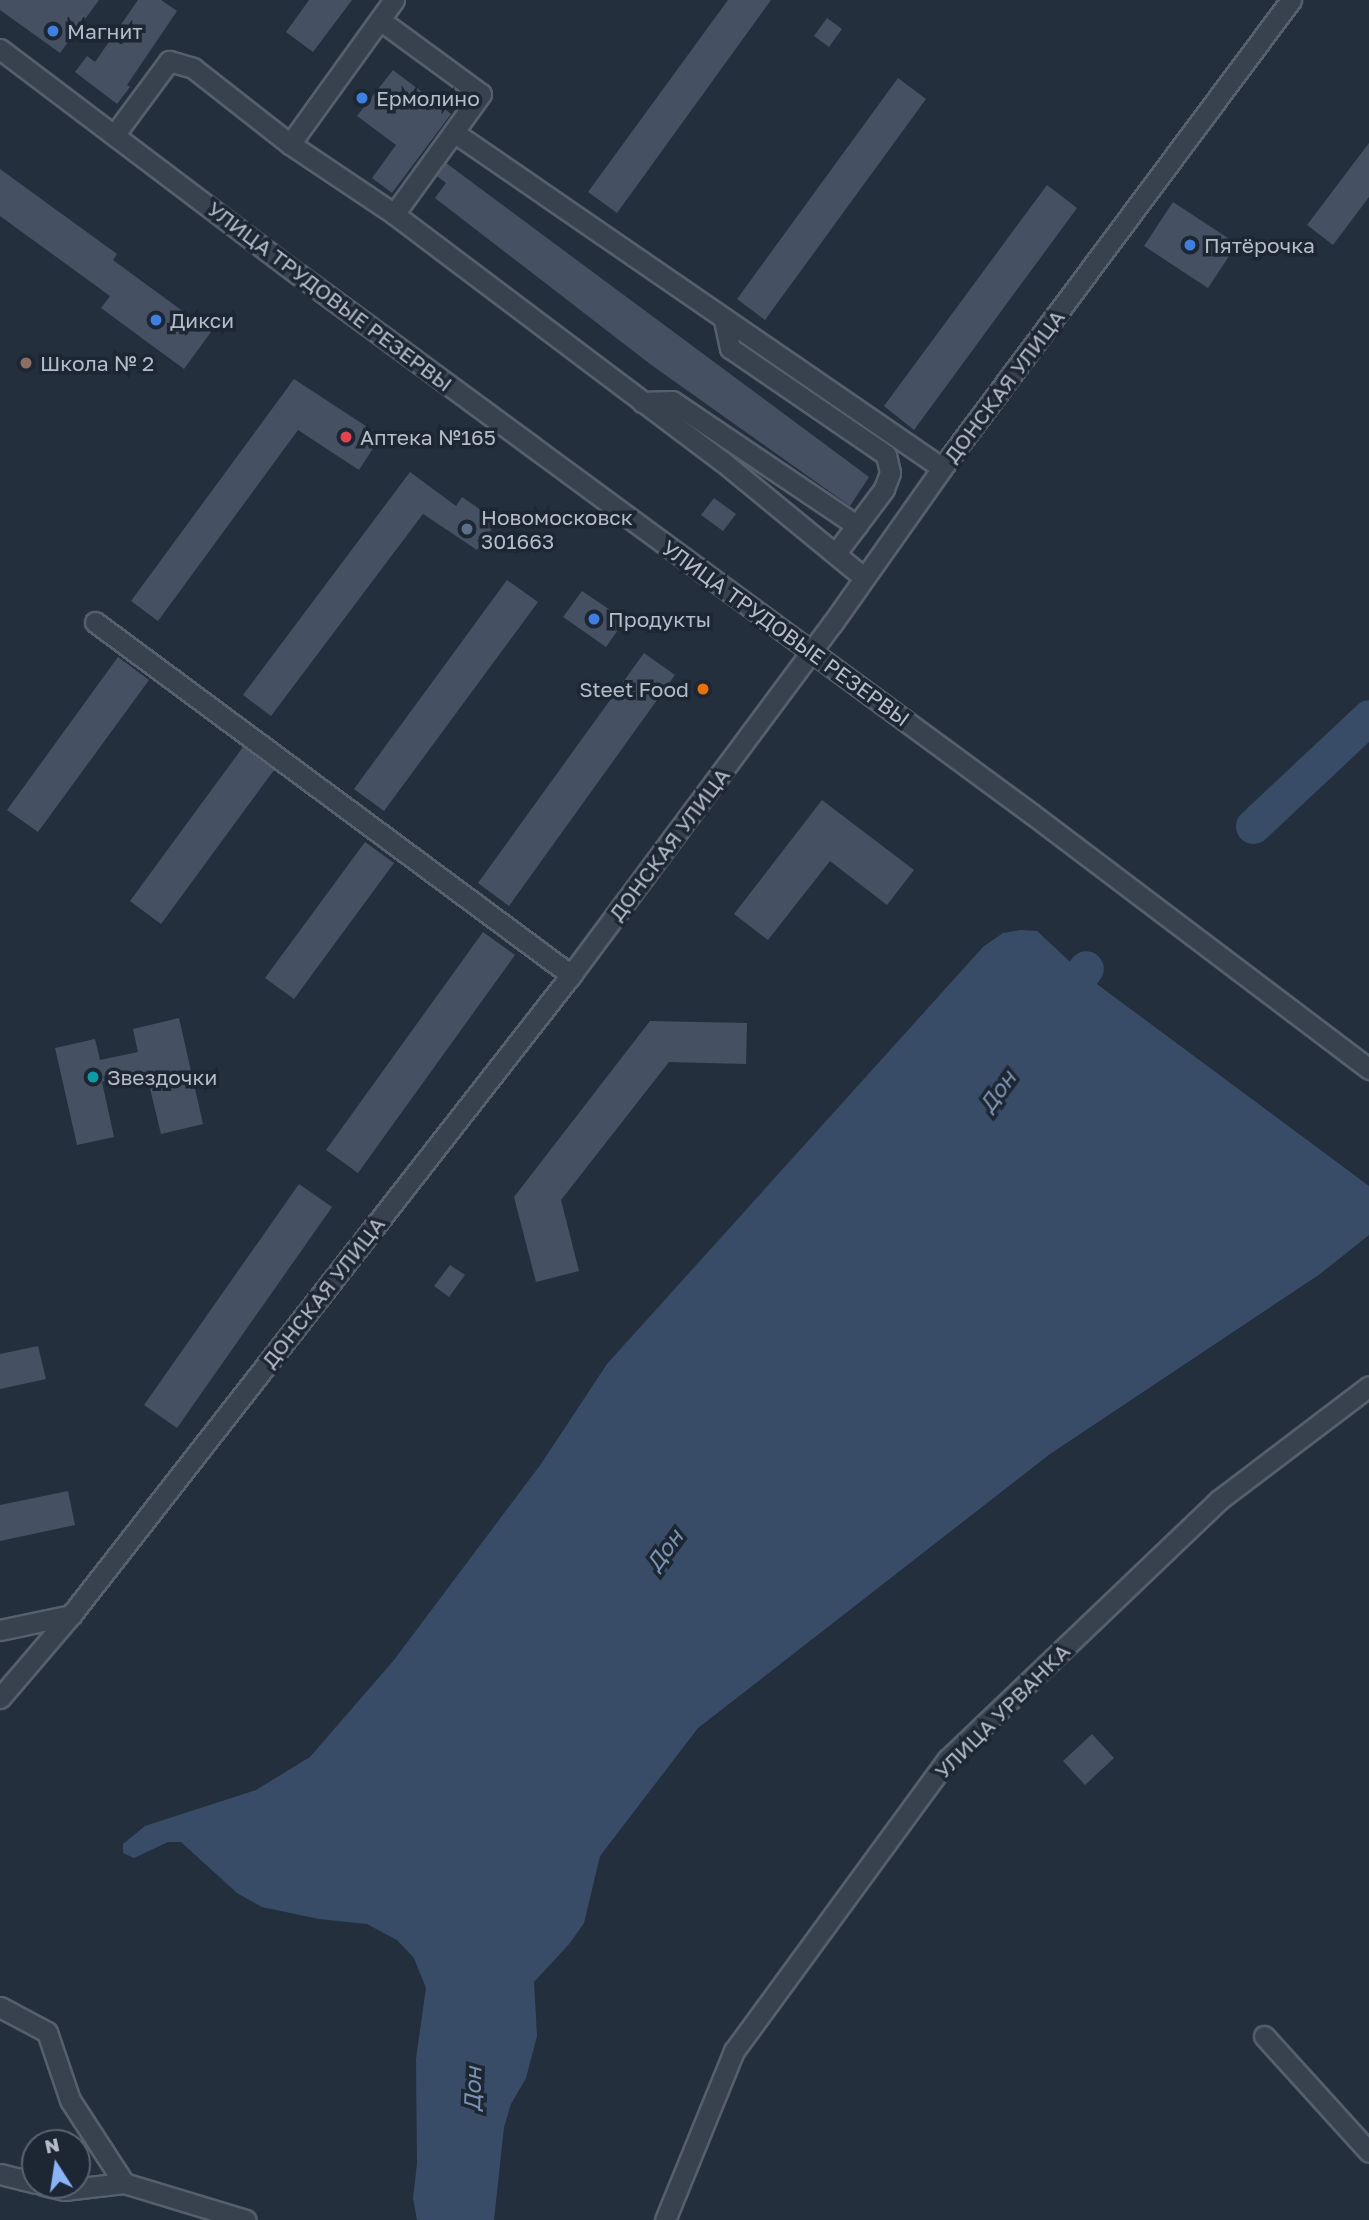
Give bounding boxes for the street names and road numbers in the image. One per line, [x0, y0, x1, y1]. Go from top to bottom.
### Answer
street label: УЛИЦА ТРУДОВЫЕ РЕЗЕРВЫ [203, 196, 457, 396]
street label: ДОНСКАЯ УЛИЦА [938, 305, 1070, 467]
street label: УЛИЦА ТРУДОВЫЕ РЕЗЕРВЫ [657, 535, 915, 731]
street label: ДОНСКАЯ УЛИЦА [603, 763, 735, 925]
street label: ДОНСКАЯ УЛИЦА [256, 1212, 390, 1372]
street label: УЛИЦА УРВАНКА [929, 1638, 1075, 1784]

